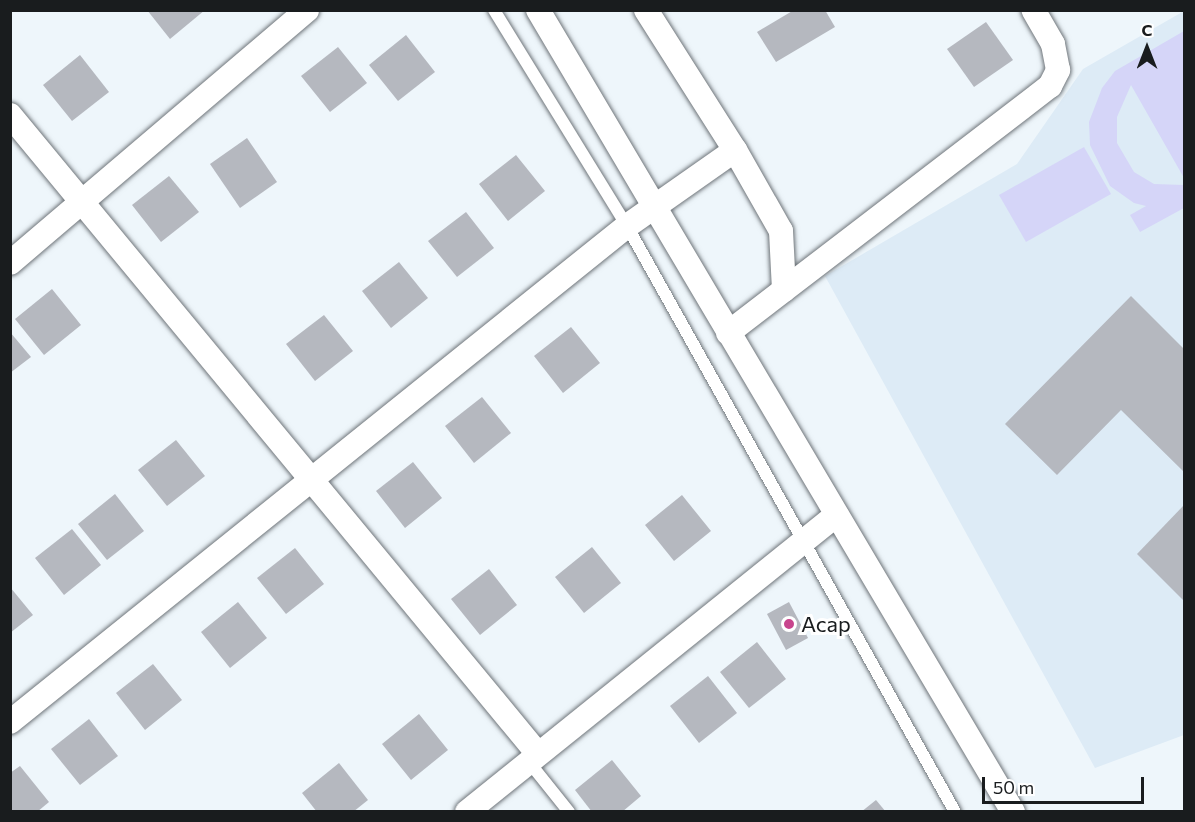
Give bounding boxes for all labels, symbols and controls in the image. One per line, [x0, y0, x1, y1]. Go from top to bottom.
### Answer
north arrow [1117, 18, 1177, 78]
text: С [1142, 20, 1152, 39]
place label: Асар [801, 611, 851, 637]
marker: Асар [782, 617, 796, 631]
scale bar [985, 765, 1147, 803]
text: 50 m [993, 776, 1034, 798]

